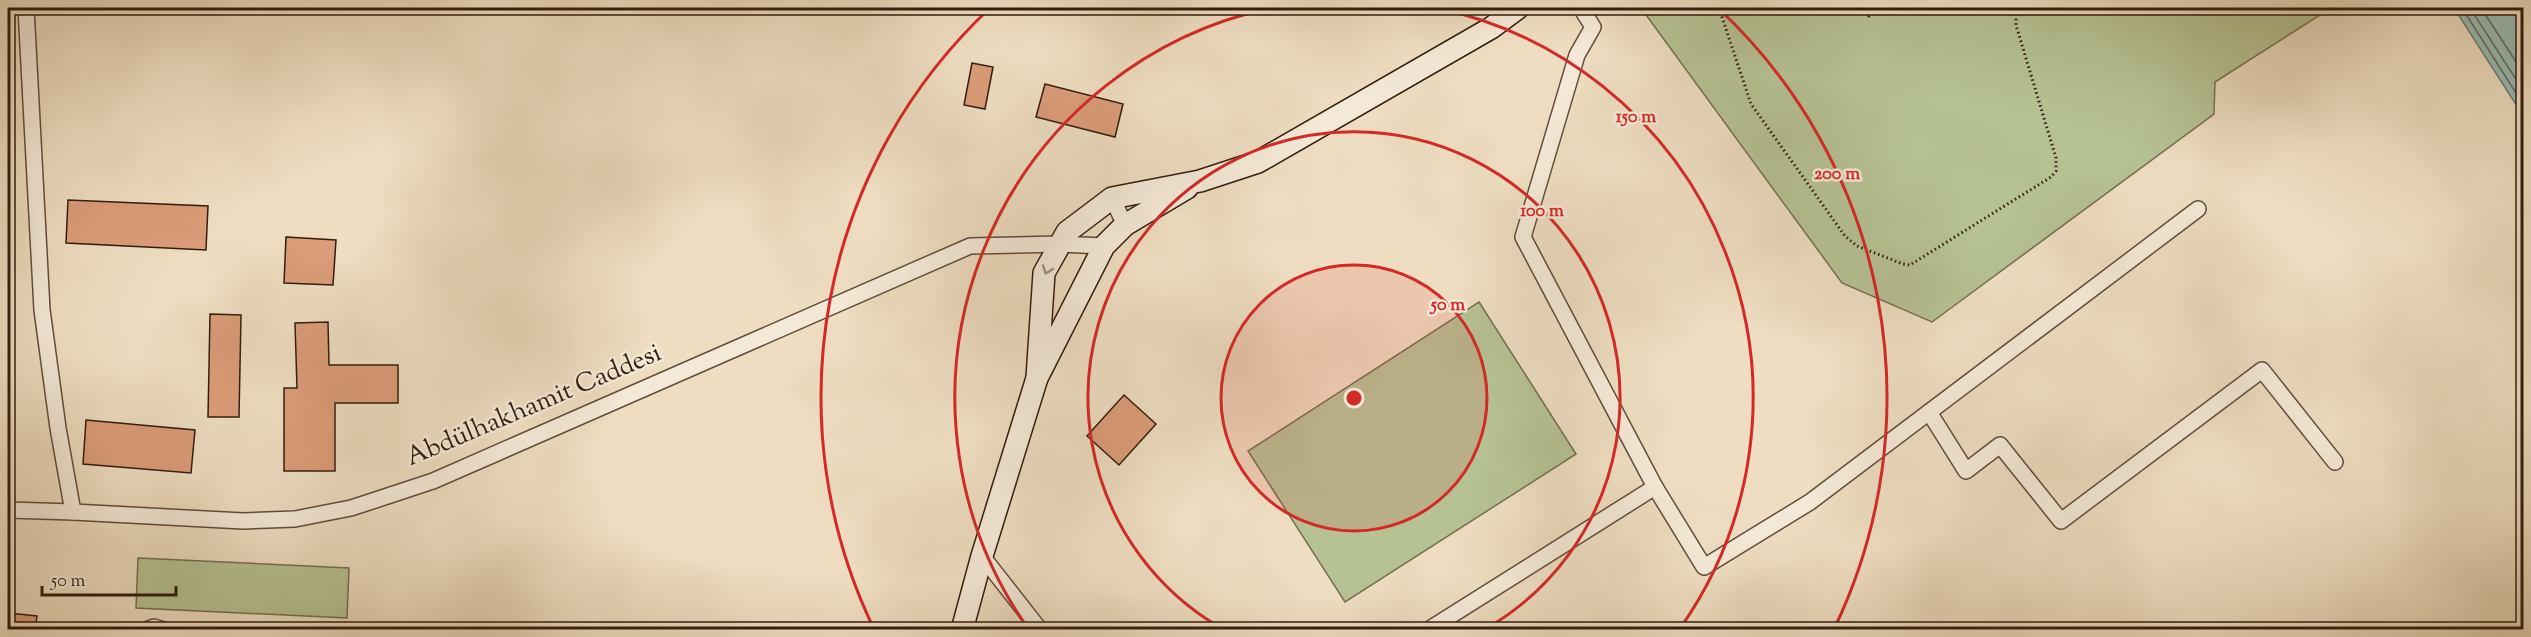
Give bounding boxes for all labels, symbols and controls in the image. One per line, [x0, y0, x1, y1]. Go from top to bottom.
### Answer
text: 150 m [1616, 105, 1656, 131]
text: 200 m [1814, 162, 1860, 188]
text: 100 m [1520, 199, 1564, 225]
one-way arrow [1041, 264, 1054, 275]
text: 50 m [1429, 293, 1465, 319]
street label: Abdülhakhamit Caddesi [400, 335, 668, 477]
centre of rings [1344, 388, 1364, 408]
scale bar [42, 559, 176, 597]
text: 50 m [50, 569, 86, 595]

